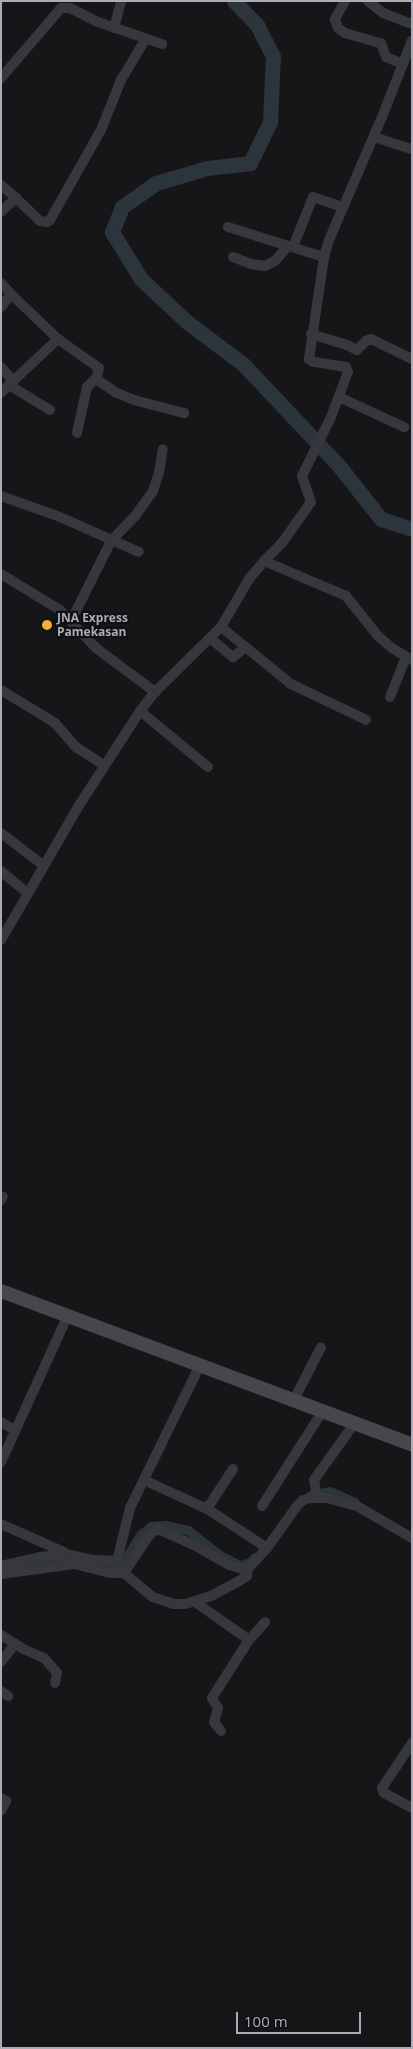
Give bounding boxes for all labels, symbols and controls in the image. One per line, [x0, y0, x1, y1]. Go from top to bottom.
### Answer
place label: JNA Express Pamekasan [57, 611, 128, 639]
marker: JNA Express Pamekasan [41, 619, 53, 631]
scale bar [238, 2002, 363, 2034]
text: 100 m [244, 2011, 288, 2031]

